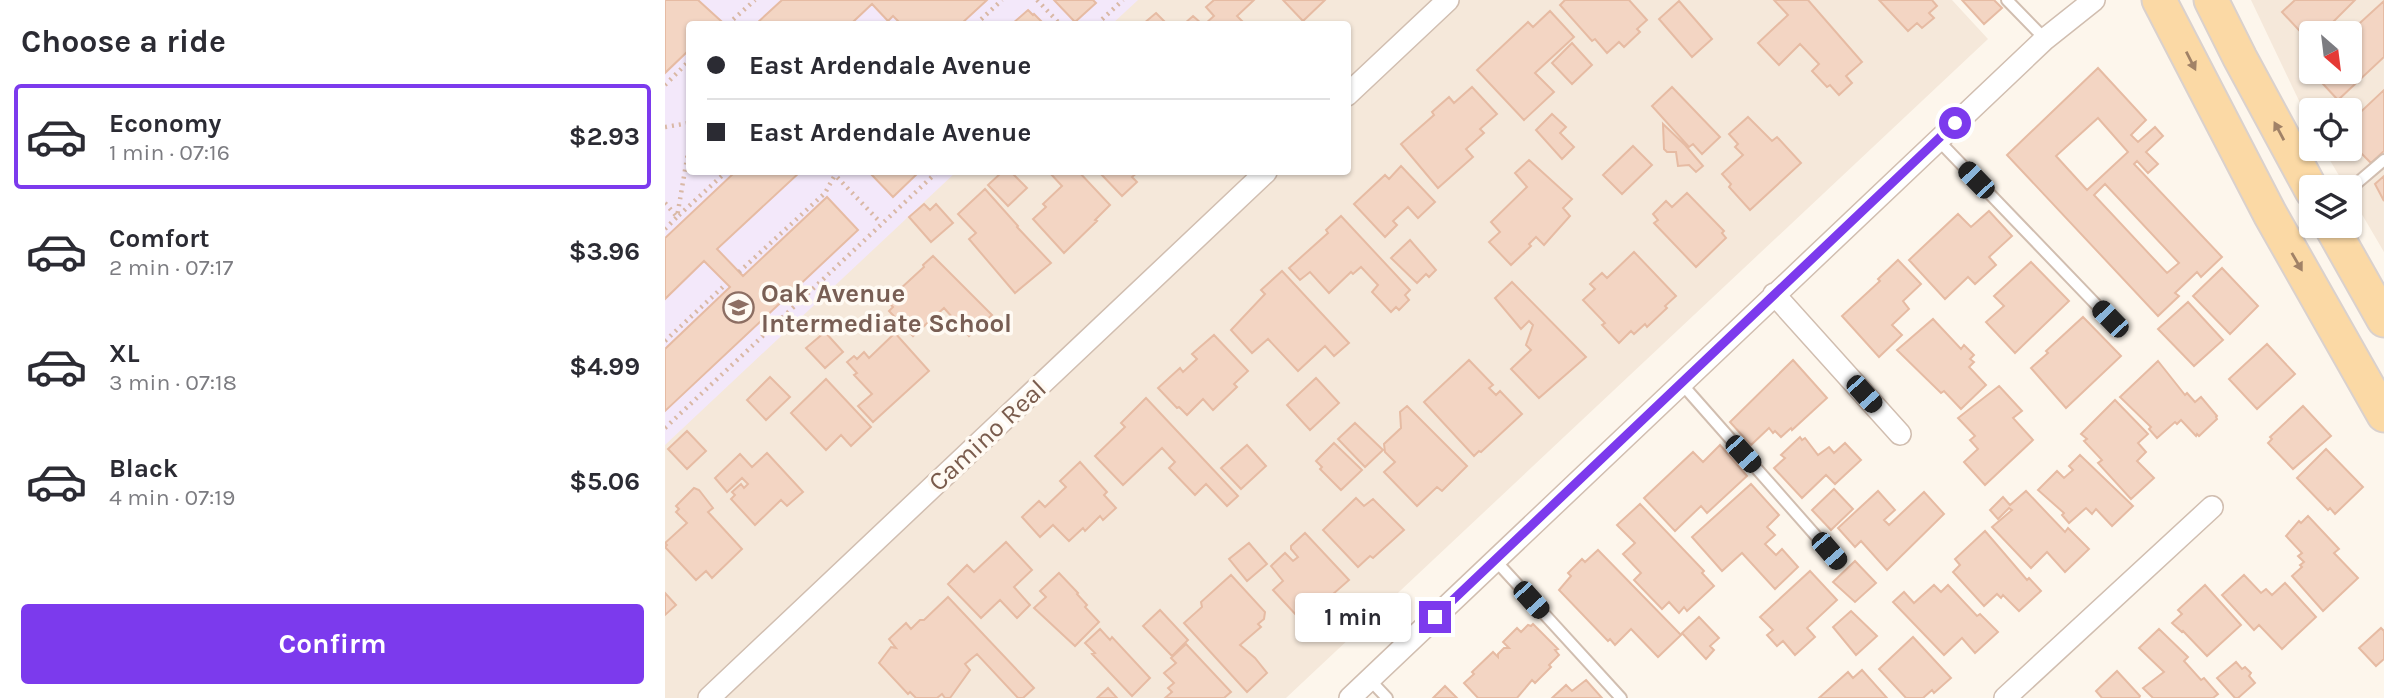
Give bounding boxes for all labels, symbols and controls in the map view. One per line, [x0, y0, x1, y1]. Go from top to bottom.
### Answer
north arrow [2299, 21, 2363, 84]
map controls [2299, 21, 2362, 238]
text: Choose a ride [21, 23, 226, 60]
text: East Ardendale Avenue [749, 50, 1031, 81]
one-way arrow [2184, 51, 2196, 71]
button: locate [2299, 98, 2362, 161]
icon: car [25, 105, 88, 168]
route start [1939, 107, 1971, 139]
text: Economy [109, 108, 221, 139]
text: East Ardendale Avenue [749, 117, 1031, 148]
text: $2.93 [569, 121, 640, 152]
one-way arrow [2273, 121, 2285, 141]
text: 1 min · 07:16 [109, 139, 230, 166]
car [1954, 158, 1999, 202]
button: layers [2299, 175, 2362, 238]
icon: car [25, 220, 88, 283]
text: Comfort [109, 223, 210, 254]
text: $3.96 [569, 236, 640, 267]
one-way arrow [2291, 252, 2303, 271]
text: 2 min · 07:17 [109, 254, 233, 281]
place label: Oak Avenue Intermediate School [761, 278, 1012, 339]
school or university icon: Oak Avenue Intermediate School [721, 291, 755, 325]
car [2088, 297, 2133, 341]
icon: car [25, 335, 88, 398]
text: XL [109, 338, 140, 369]
text: $4.99 [569, 351, 640, 382]
text: 3 min · 07:18 [109, 369, 237, 396]
car [1843, 371, 1886, 417]
street label: Camino Real [922, 373, 1053, 498]
car [1722, 431, 1765, 477]
icon: car [25, 450, 88, 513]
text: Black [109, 453, 178, 484]
text: $5.06 [569, 466, 640, 497]
text: 4 min · 07:19 [109, 484, 235, 511]
car [1808, 528, 1851, 574]
car [1510, 577, 1553, 623]
callout: 1 min [1295, 592, 1411, 642]
route end [1419, 601, 1451, 633]
button: Confirm [21, 604, 644, 684]
text: 1 min [1324, 604, 1382, 631]

